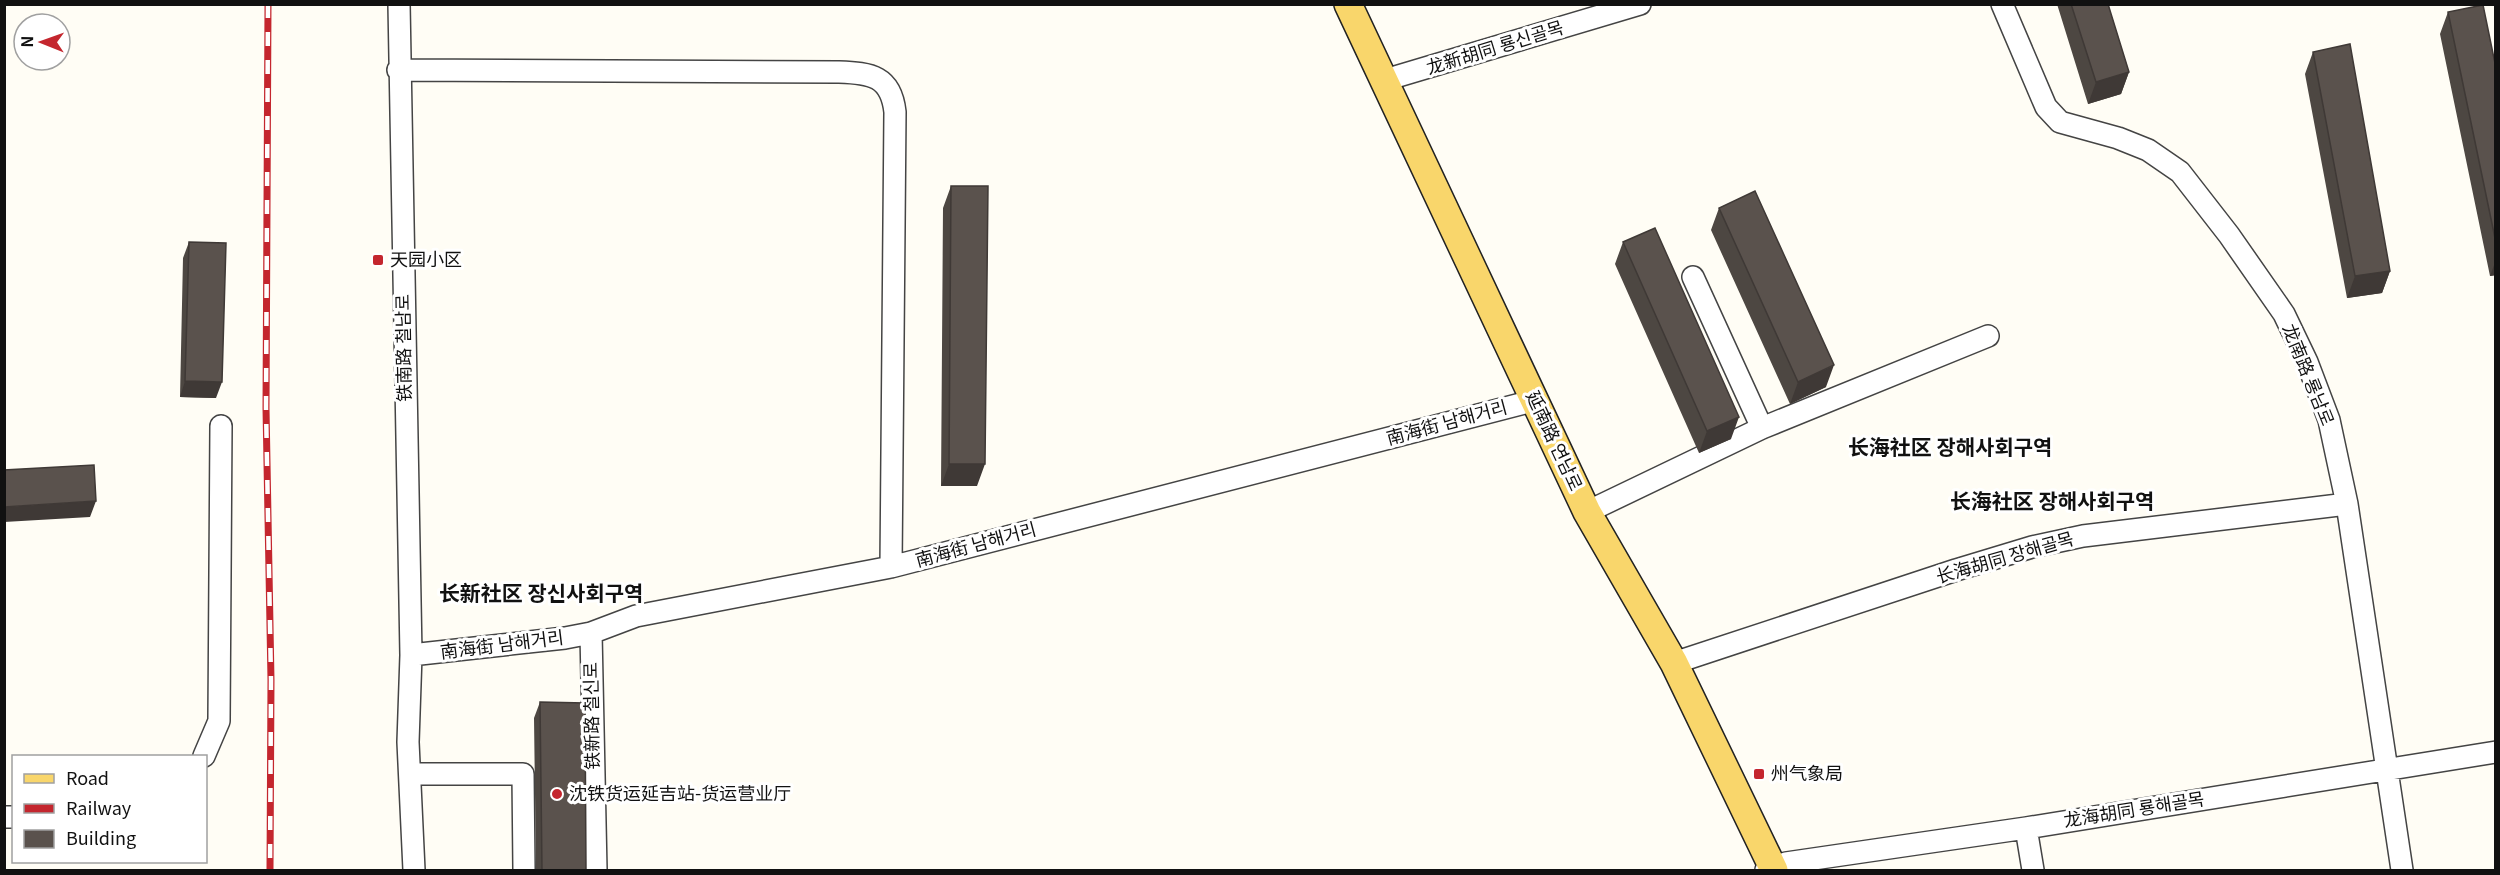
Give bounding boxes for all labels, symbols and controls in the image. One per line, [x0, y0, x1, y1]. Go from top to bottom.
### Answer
north arrow [12, 12, 72, 72]
street label: 龙新胡同 룡신골목 [1423, 13, 1566, 79]
text: N [14, 36, 38, 48]
place label: 天园小区 [390, 245, 462, 271]
marker: 天园小区 [371, 253, 385, 267]
street label: 铁南路 철남로 [388, 294, 416, 402]
street label: 龙南路 룡남로 [2278, 319, 2342, 429]
street label: 延南路 연남로 [1521, 386, 1590, 494]
street label: 南海街 남해거리 [1383, 392, 1510, 450]
district label: 长海社区 장해사회구역 [1848, 431, 2052, 461]
district label: 长海社区 장해사회구역 [1950, 485, 2154, 515]
street label: 南海街 남해거리 [912, 514, 1039, 572]
street label: 长海胡同 장해골목 [1932, 524, 2076, 588]
district label: 长新社区 장신사회구역 [439, 577, 643, 607]
street label: 南海街 남해거리 [438, 623, 565, 663]
street label: 铁新路 철신로 [576, 662, 604, 770]
legend [12, 755, 207, 863]
place label: 州气象局 [1771, 759, 1843, 785]
text: Road [66, 764, 109, 790]
marker: 州气象局 [1752, 767, 1766, 781]
place label: 沈铁货运延吉站-货运营业厅 [569, 779, 791, 805]
street label: 龙海胡同 룡해골목 [2061, 784, 2206, 832]
marker: 沈铁货运延吉站-货运营业厅 [550, 787, 564, 801]
text: Railway [66, 794, 132, 820]
text: Building [66, 824, 136, 850]

